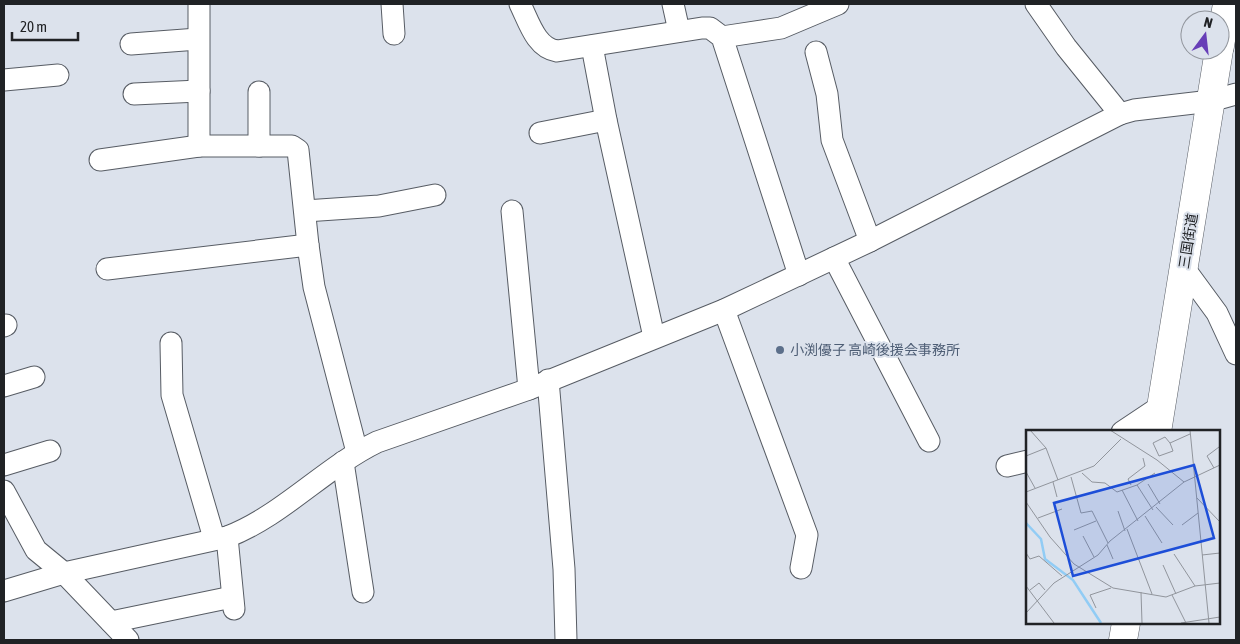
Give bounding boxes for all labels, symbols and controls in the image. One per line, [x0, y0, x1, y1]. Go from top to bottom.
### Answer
scale bar [12, 10, 79, 42]
north arrow [1180, 10, 1230, 60]
text: N [1202, 14, 1214, 31]
text: 20 m [20, 18, 47, 35]
street label: 三国街道 [1176, 212, 1200, 270]
place label: 小渕優子 高崎後援会事務所 [790, 342, 960, 358]
marker: 小渕優子 高崎後援会事務所 [774, 344, 786, 356]
inset map [1026, 430, 1220, 624]

